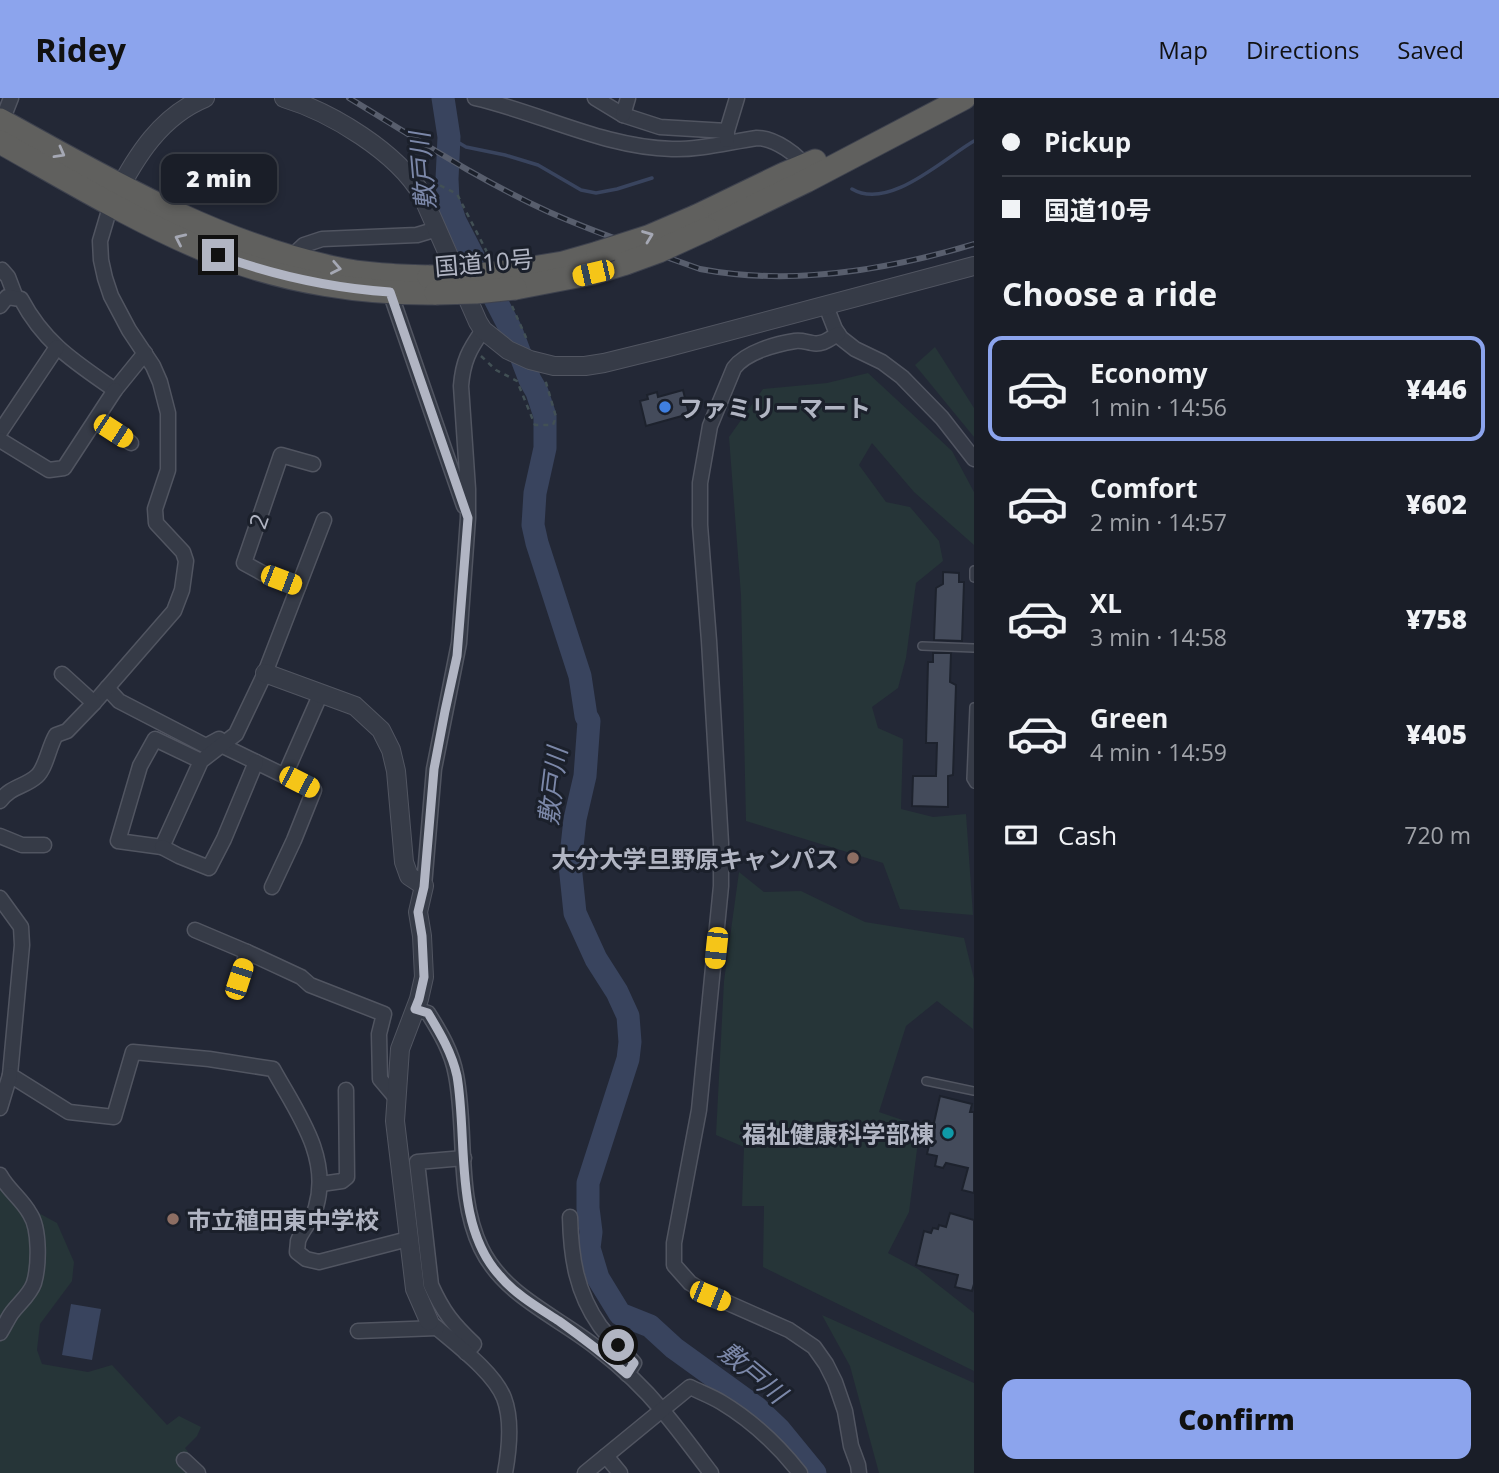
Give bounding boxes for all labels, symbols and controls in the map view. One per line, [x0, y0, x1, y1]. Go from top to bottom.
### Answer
text: Ridey [35, 27, 126, 72]
text: Map [1158, 33, 1208, 66]
text: Directions [1246, 33, 1359, 66]
text: Saved [1397, 33, 1464, 66]
text: Pickup [1044, 124, 1131, 160]
water label: 敷戸川 [400, 128, 443, 211]
one-way arrow [53, 145, 65, 158]
callout: 2 min [160, 153, 276, 202]
text: 2 min [186, 162, 252, 194]
text: 国道10号 [1044, 192, 1152, 228]
one-way arrow [642, 231, 654, 245]
one-way arrow [175, 233, 187, 247]
route end [202, 239, 234, 271]
street label: 国道10号 [433, 241, 535, 283]
car [571, 258, 616, 288]
one-way arrow [330, 260, 342, 275]
text: Choose a ride [1002, 272, 1217, 315]
text: Economy [1090, 355, 1208, 391]
icon: car [1006, 357, 1069, 420]
text: ¥446 [1406, 371, 1467, 407]
place label: ファミリーマート [679, 391, 871, 424]
text: 1 min · 14:56 [1090, 391, 1227, 423]
marker: ファミリーマート [657, 399, 673, 415]
car [90, 411, 137, 451]
text: Comfort [1090, 470, 1197, 506]
icon: car [1006, 472, 1069, 535]
text: ¥602 [1406, 486, 1467, 522]
text: 2 min · 14:57 [1090, 506, 1227, 538]
street label: 2 [240, 509, 276, 533]
car [258, 563, 305, 597]
text: XL [1090, 585, 1122, 621]
icon: car [1006, 587, 1069, 650]
text: ¥758 [1406, 601, 1467, 637]
text: 3 min · 14:58 [1090, 621, 1227, 653]
text: Green [1090, 700, 1168, 736]
icon: car [1006, 702, 1069, 765]
text: ¥405 [1406, 716, 1467, 752]
text: 4 min · 14:59 [1090, 736, 1227, 768]
water label: 敷戸川 [529, 742, 575, 827]
car [276, 763, 323, 801]
icon: cash [1002, 816, 1040, 854]
text: Cash [1058, 817, 1117, 853]
text: 720 m [1404, 819, 1471, 851]
place label: 大分大学旦野原キャンパス [551, 842, 839, 875]
marker: 大分大学旦野原キャンパス [845, 850, 861, 866]
car [704, 926, 729, 970]
car [223, 956, 256, 1002]
place label: 福祉健康科学部棟 [742, 1117, 934, 1150]
marker: 福祉健康科学部棟 [940, 1125, 956, 1141]
place label: 市立稙田東中学校 [187, 1203, 379, 1236]
marker: 市立稙田東中学校 [165, 1211, 181, 1227]
car [687, 1278, 734, 1314]
route start [602, 1329, 634, 1361]
water label: 敷戸川 [712, 1333, 797, 1413]
button: Confirm [1002, 1379, 1471, 1459]

